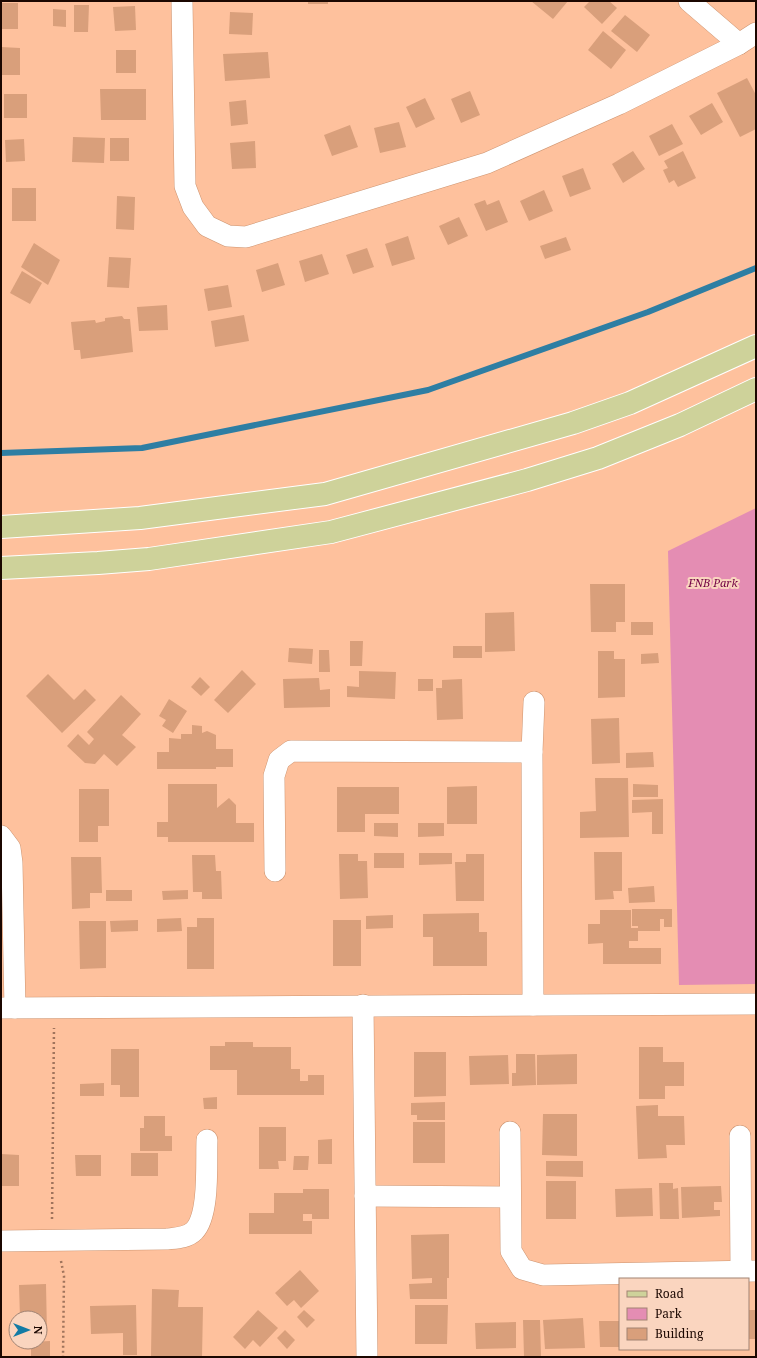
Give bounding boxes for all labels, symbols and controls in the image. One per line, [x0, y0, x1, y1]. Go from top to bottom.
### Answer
park label: FNB Park [687, 575, 739, 590]
legend [619, 1278, 749, 1350]
text: Road [655, 1285, 685, 1302]
text: Park [655, 1305, 683, 1322]
north arrow [8, 1310, 48, 1350]
text: Building [655, 1325, 704, 1342]
text: N [31, 1326, 46, 1335]

